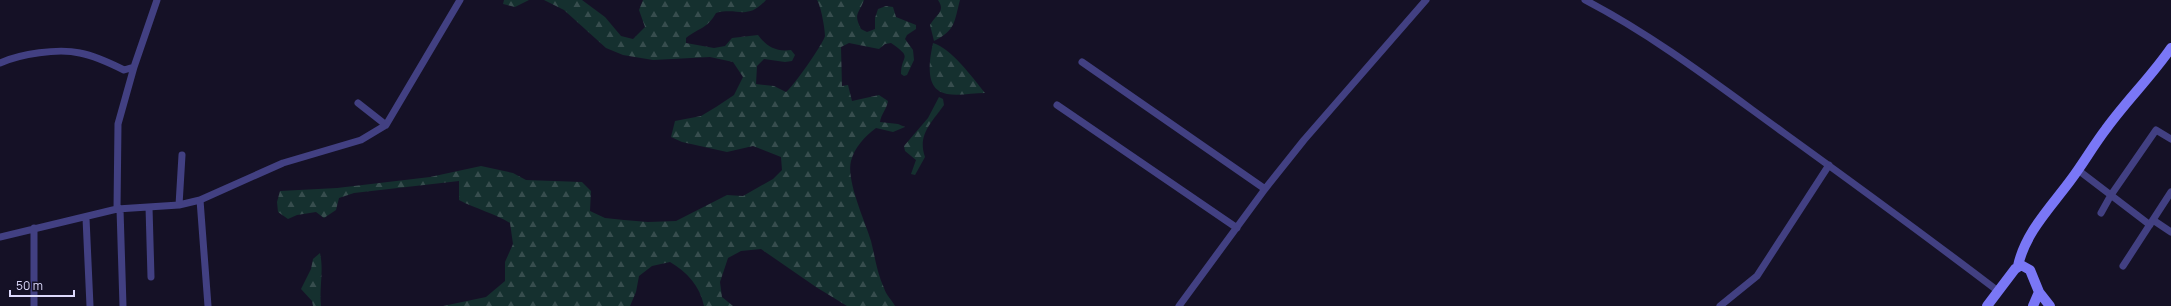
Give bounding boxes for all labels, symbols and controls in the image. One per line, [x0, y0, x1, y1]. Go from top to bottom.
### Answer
scale bar [10, 272, 74, 298]
text: 50 m [16, 277, 43, 294]

